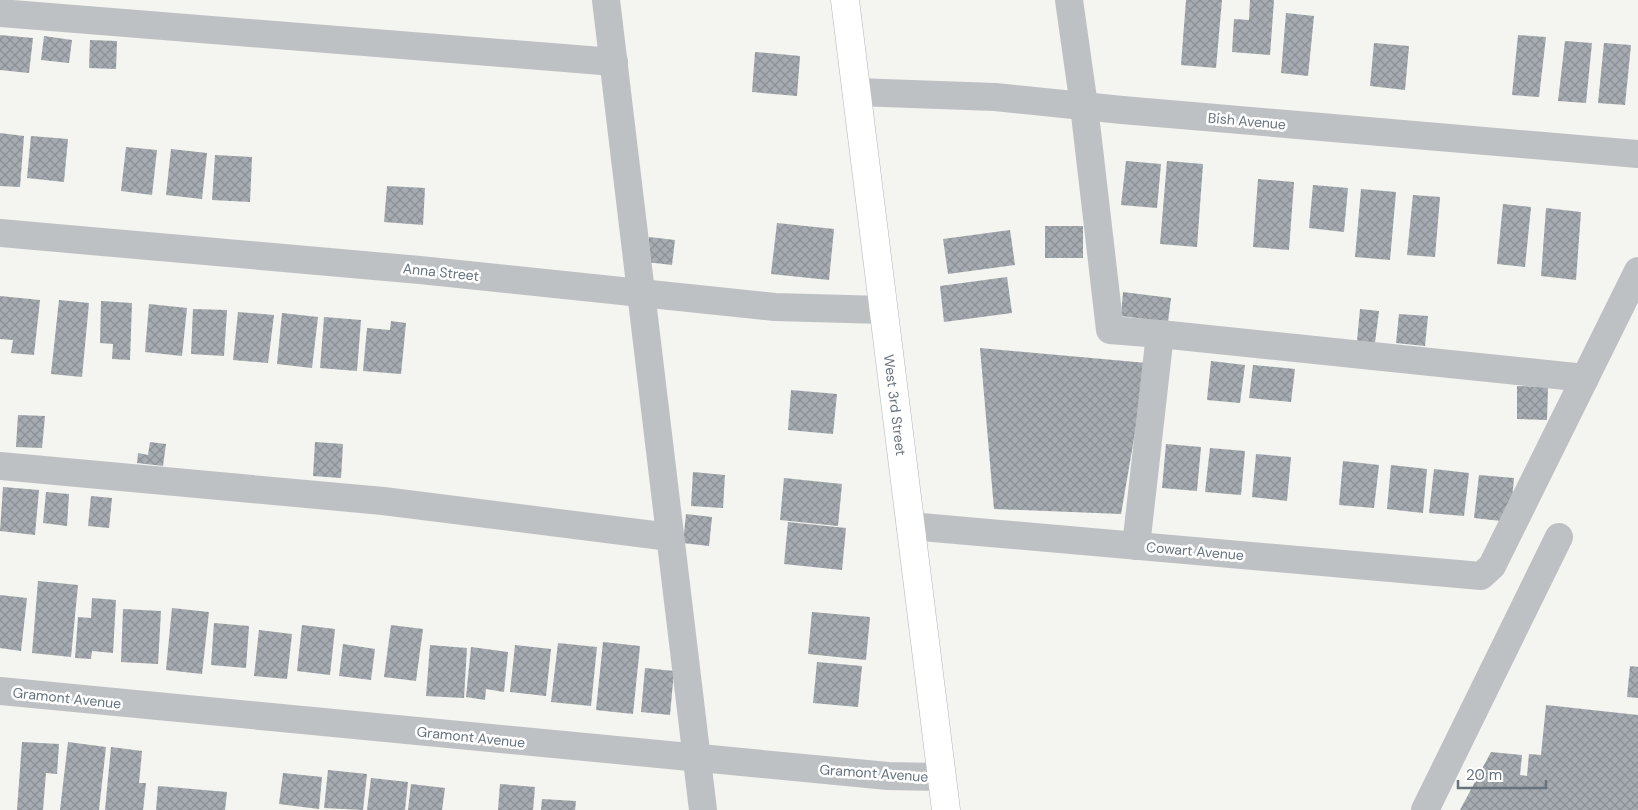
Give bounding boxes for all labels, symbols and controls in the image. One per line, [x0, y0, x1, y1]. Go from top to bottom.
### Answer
street label: Bish Avenue [1207, 109, 1287, 133]
street label: Anna Street [402, 259, 480, 285]
street label: West 3rd Street [880, 353, 910, 457]
street label: Cowart Avenue [1145, 538, 1245, 564]
street label: Gramont Avenue [12, 683, 122, 713]
street label: Gramont Avenue [416, 722, 526, 752]
scale bar [1458, 758, 1546, 790]
street label: Gramont Avenue [819, 760, 929, 786]
text: 20 m [1466, 765, 1502, 785]

